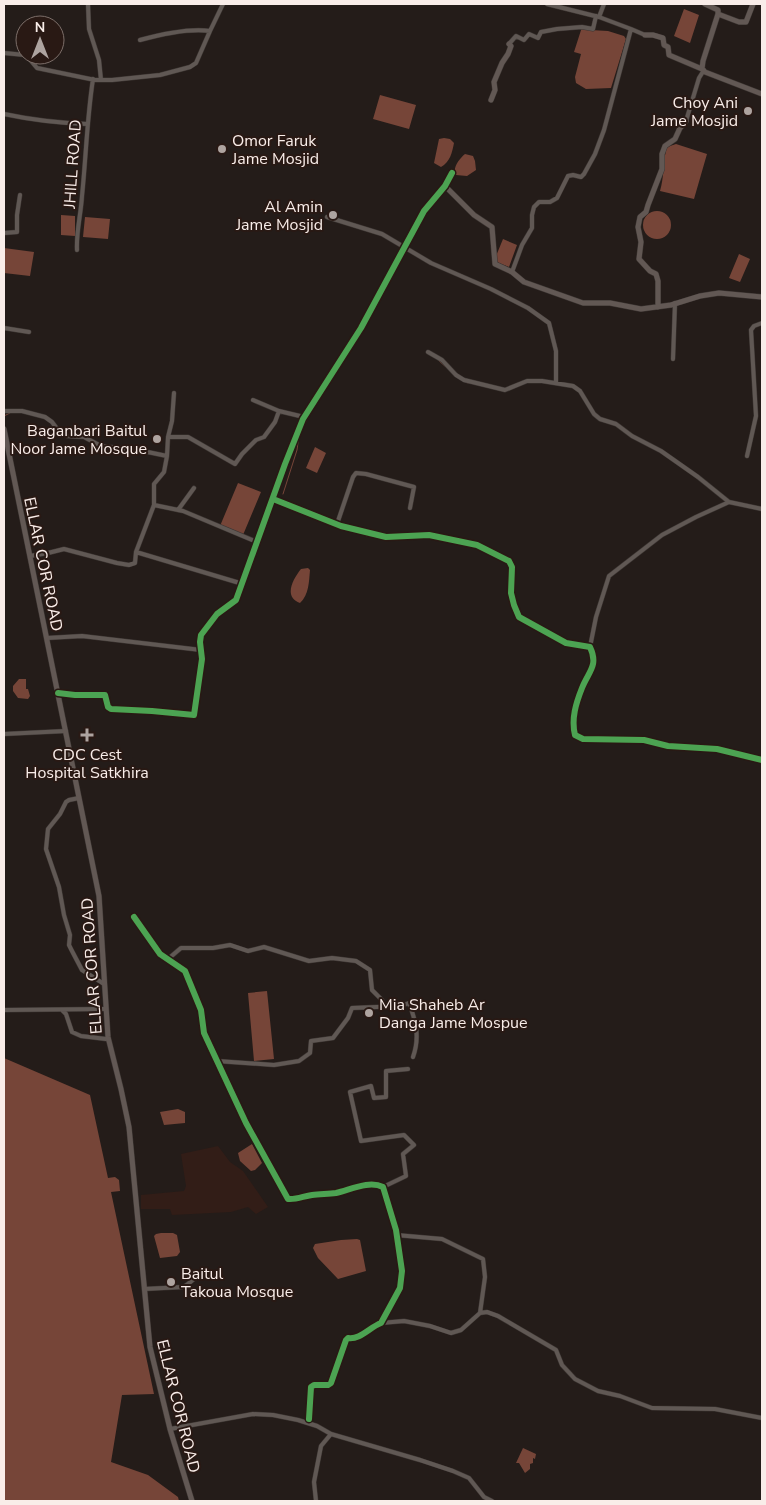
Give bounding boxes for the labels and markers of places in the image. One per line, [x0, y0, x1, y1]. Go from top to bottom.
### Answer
place label: Choy Ani Jame Mosjid [650, 92, 738, 132]
marker: Choy Ani Jame Mosjid [742, 105, 754, 117]
place label: Omor Faruk Jame Mosjid [231, 130, 319, 170]
marker: Omor Faruk Jame Mosjid [216, 143, 228, 155]
place label: Al Amin Jame Mosjid [235, 196, 323, 236]
marker: Al Amin Jame Mosjid [327, 209, 339, 221]
place label: Baganbari Baitul Noor Jame Mosque [10, 420, 147, 460]
marker: Baganbari Baitul Noor Jame Mosque [151, 433, 163, 445]
marker: CDC Cest Hospital Satkhira [80, 728, 94, 742]
place label: CDC Cest Hospital Satkhira [25, 744, 149, 784]
place label: Mia Shaheb Ar Danga Jame Mospue [379, 994, 527, 1034]
marker: Mia Shaheb Ar Danga Jame Mospue [363, 1007, 375, 1019]
place label: Baitul Takoua Mosque [181, 1263, 293, 1303]
marker: Baitul Takoua Mosque [165, 1276, 177, 1288]

